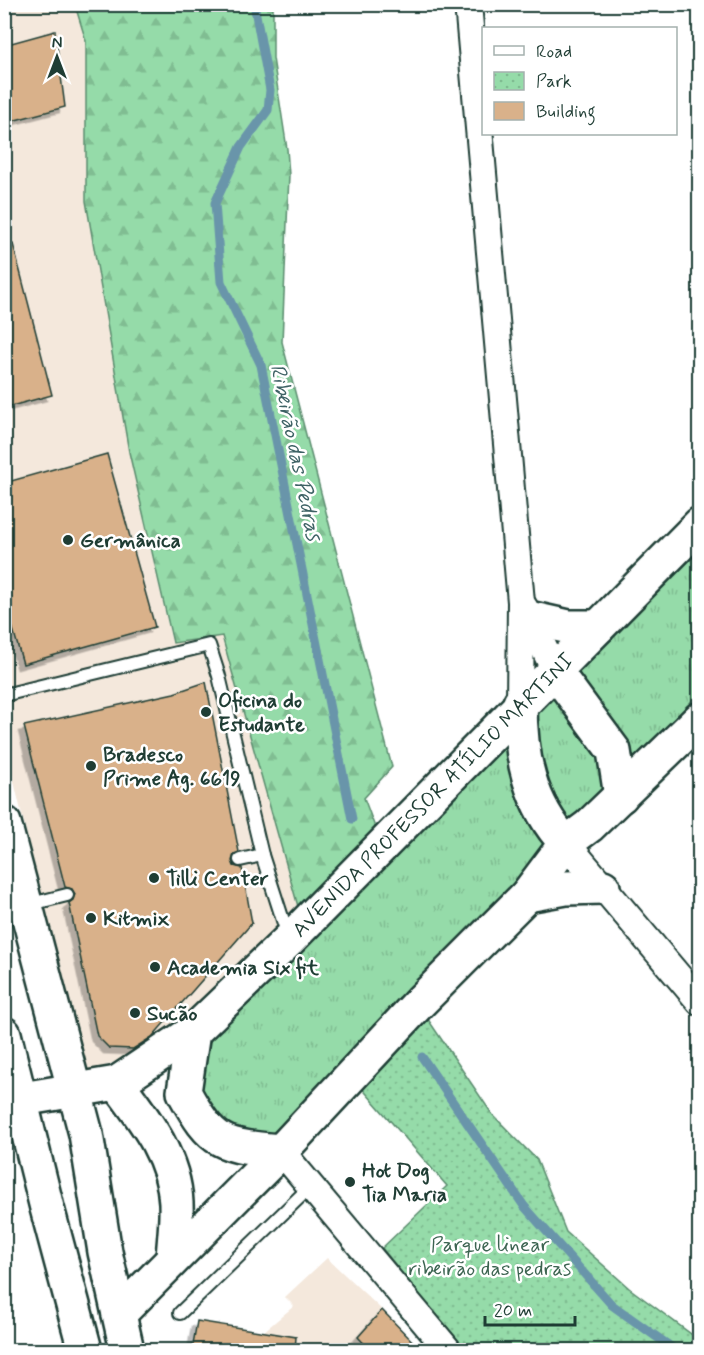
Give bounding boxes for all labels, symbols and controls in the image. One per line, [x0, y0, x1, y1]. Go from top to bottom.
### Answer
north arrow [27, 27, 87, 87]
legend [482, 27, 677, 135]
text: N [52, 33, 62, 54]
text: Road [536, 40, 572, 64]
text: Park [536, 70, 572, 94]
text: Building [536, 100, 596, 126]
water label: Ribeirão das Pedras [263, 362, 328, 545]
place label: Germânica [80, 527, 181, 555]
marker: Germânica [61, 533, 75, 547]
street label: AVENIDA PROFESSOR ATÍLIO MARTINI [286, 647, 580, 944]
place label: Oficina do Estudante [218, 687, 305, 739]
marker: Oficina do Estudante [199, 705, 213, 719]
place label: Bradesco Prime Ag. 6619 [103, 741, 241, 793]
marker: Bradesco Prime Ag. 6619 [84, 759, 98, 773]
place label: Tilli Center [166, 865, 269, 893]
marker: Tilli Center [147, 871, 161, 885]
place label: Kitmix [103, 905, 170, 933]
marker: Kitmix [84, 911, 98, 925]
place label: Academia Six fit [167, 954, 319, 982]
marker: Academia Six fit [148, 960, 162, 974]
place label: Sucão [147, 1000, 198, 1028]
marker: Sucão [128, 1006, 142, 1020]
place label: Hot Dog Tia Maria [362, 1157, 447, 1209]
marker: Hot Dog Tia Maria [343, 1175, 357, 1189]
park label: Parque linear ribeirão das pedras [409, 1231, 571, 1283]
scale bar [485, 1289, 575, 1327]
text: 20 m [494, 1299, 532, 1323]

